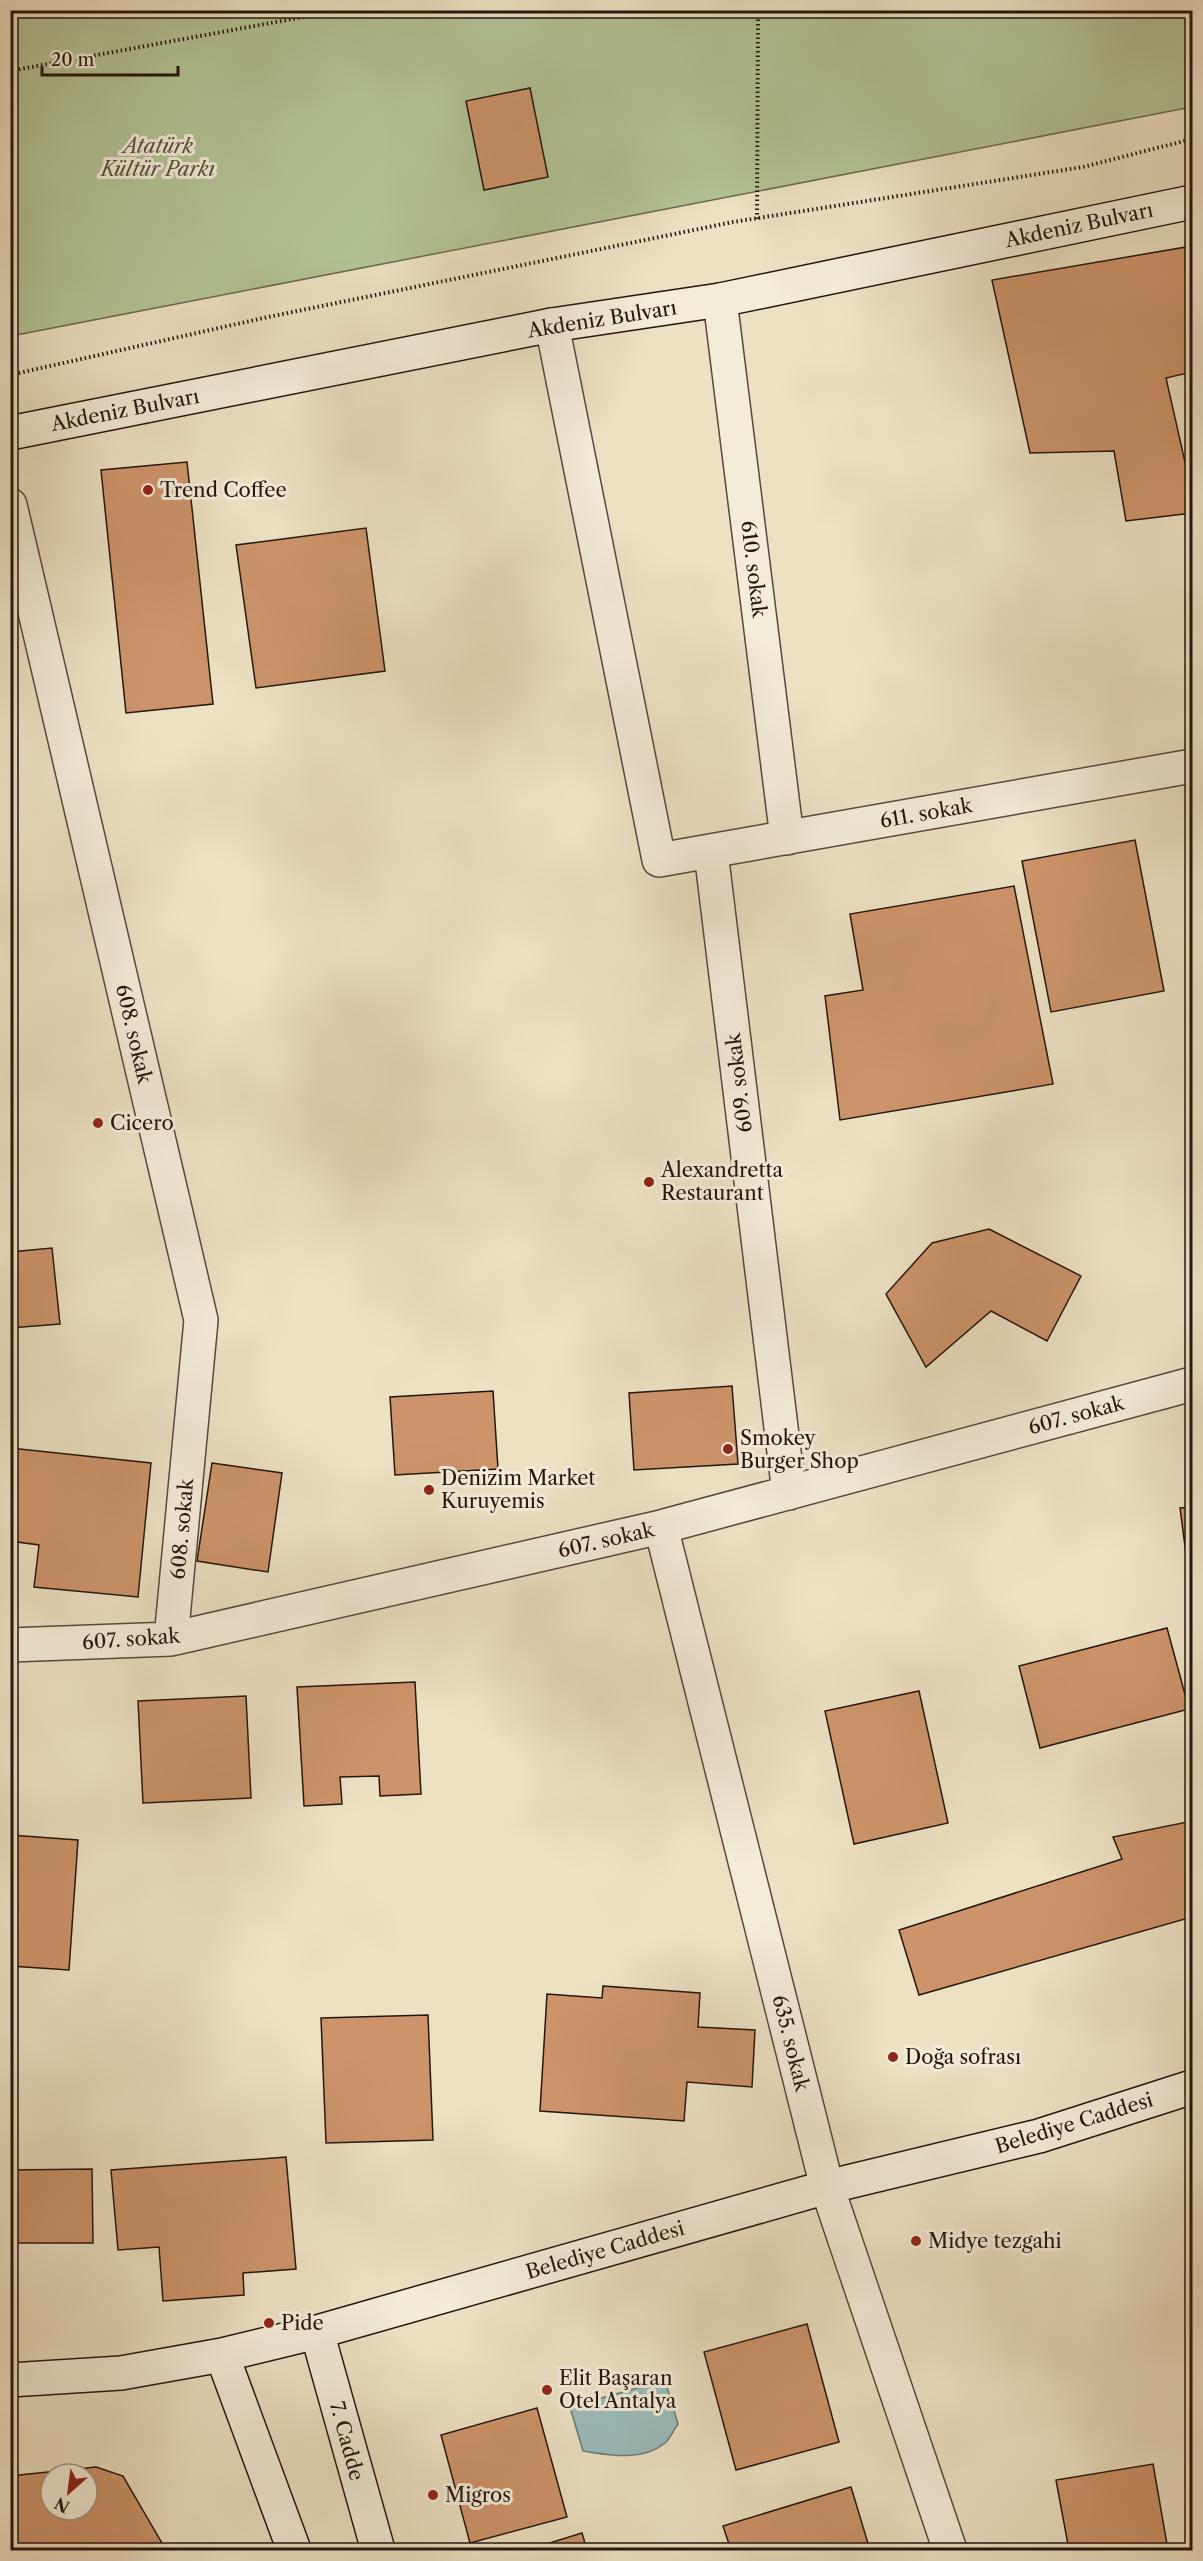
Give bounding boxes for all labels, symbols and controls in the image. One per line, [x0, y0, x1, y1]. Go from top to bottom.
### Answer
scale bar [42, 39, 178, 77]
text: 20 m [51, 49, 95, 71]
park label: Atatürk Kültür Parkı [99, 134, 215, 181]
street label: Akdeniz Bulvarı [1002, 198, 1155, 253]
street label: Akdeniz Bulvarı [525, 295, 678, 343]
street label: Akdeniz Bulvarı [48, 384, 201, 436]
place label: Trend Coffee [160, 478, 287, 502]
marker: Trend Coffee [141, 483, 155, 497]
street label: 610. sokak [736, 519, 772, 620]
street label: 611. sokak [878, 793, 975, 833]
street label: 608. sokak [111, 982, 157, 1087]
street label: 609. sokak [721, 1030, 757, 1134]
place label: Cicero [110, 1111, 174, 1135]
marker: Cicero [91, 1116, 105, 1130]
place label: Alexandretta Restaurant [660, 1158, 784, 1205]
marker: Alexandretta Restaurant [642, 1175, 656, 1189]
street label: 607. sokak [1026, 1390, 1128, 1439]
place label: Smokey Burger Shop [740, 1426, 859, 1473]
marker: Smokey Burger Shop [721, 1442, 735, 1456]
place label: Denizim Market Kuruyemis [441, 1466, 595, 1513]
street label: 608. sokak [166, 1476, 198, 1580]
marker: Denizim Market Kuruyemis [422, 1483, 436, 1497]
street label: 607. sokak [556, 1517, 658, 1563]
street label: 607. sokak [81, 1624, 182, 1654]
street label: 635. sokak [767, 1992, 815, 2095]
place label: Doğa sofrası [905, 2045, 1021, 2069]
marker: Doğa sofrası [886, 2050, 900, 2064]
street label: Belediye Caddesi [992, 2088, 1156, 2158]
street label: Belediye Caddesi [523, 2216, 687, 2284]
place label: Midye tezgahi [928, 2229, 1062, 2253]
marker: Midye tezgahi [909, 2234, 923, 2248]
place label: Pide [281, 2311, 324, 2335]
marker: Pide [262, 2316, 276, 2330]
place label: Elit Başaran Otel Antalya [559, 2366, 677, 2413]
marker: Elit Başaran Otel Antalya [540, 2383, 554, 2397]
street label: 7. Cadde [325, 2399, 369, 2483]
north arrow [39, 2462, 99, 2522]
place label: Migros [445, 2483, 511, 2507]
marker: Migros [426, 2488, 440, 2502]
text: N [51, 2493, 73, 2517]

